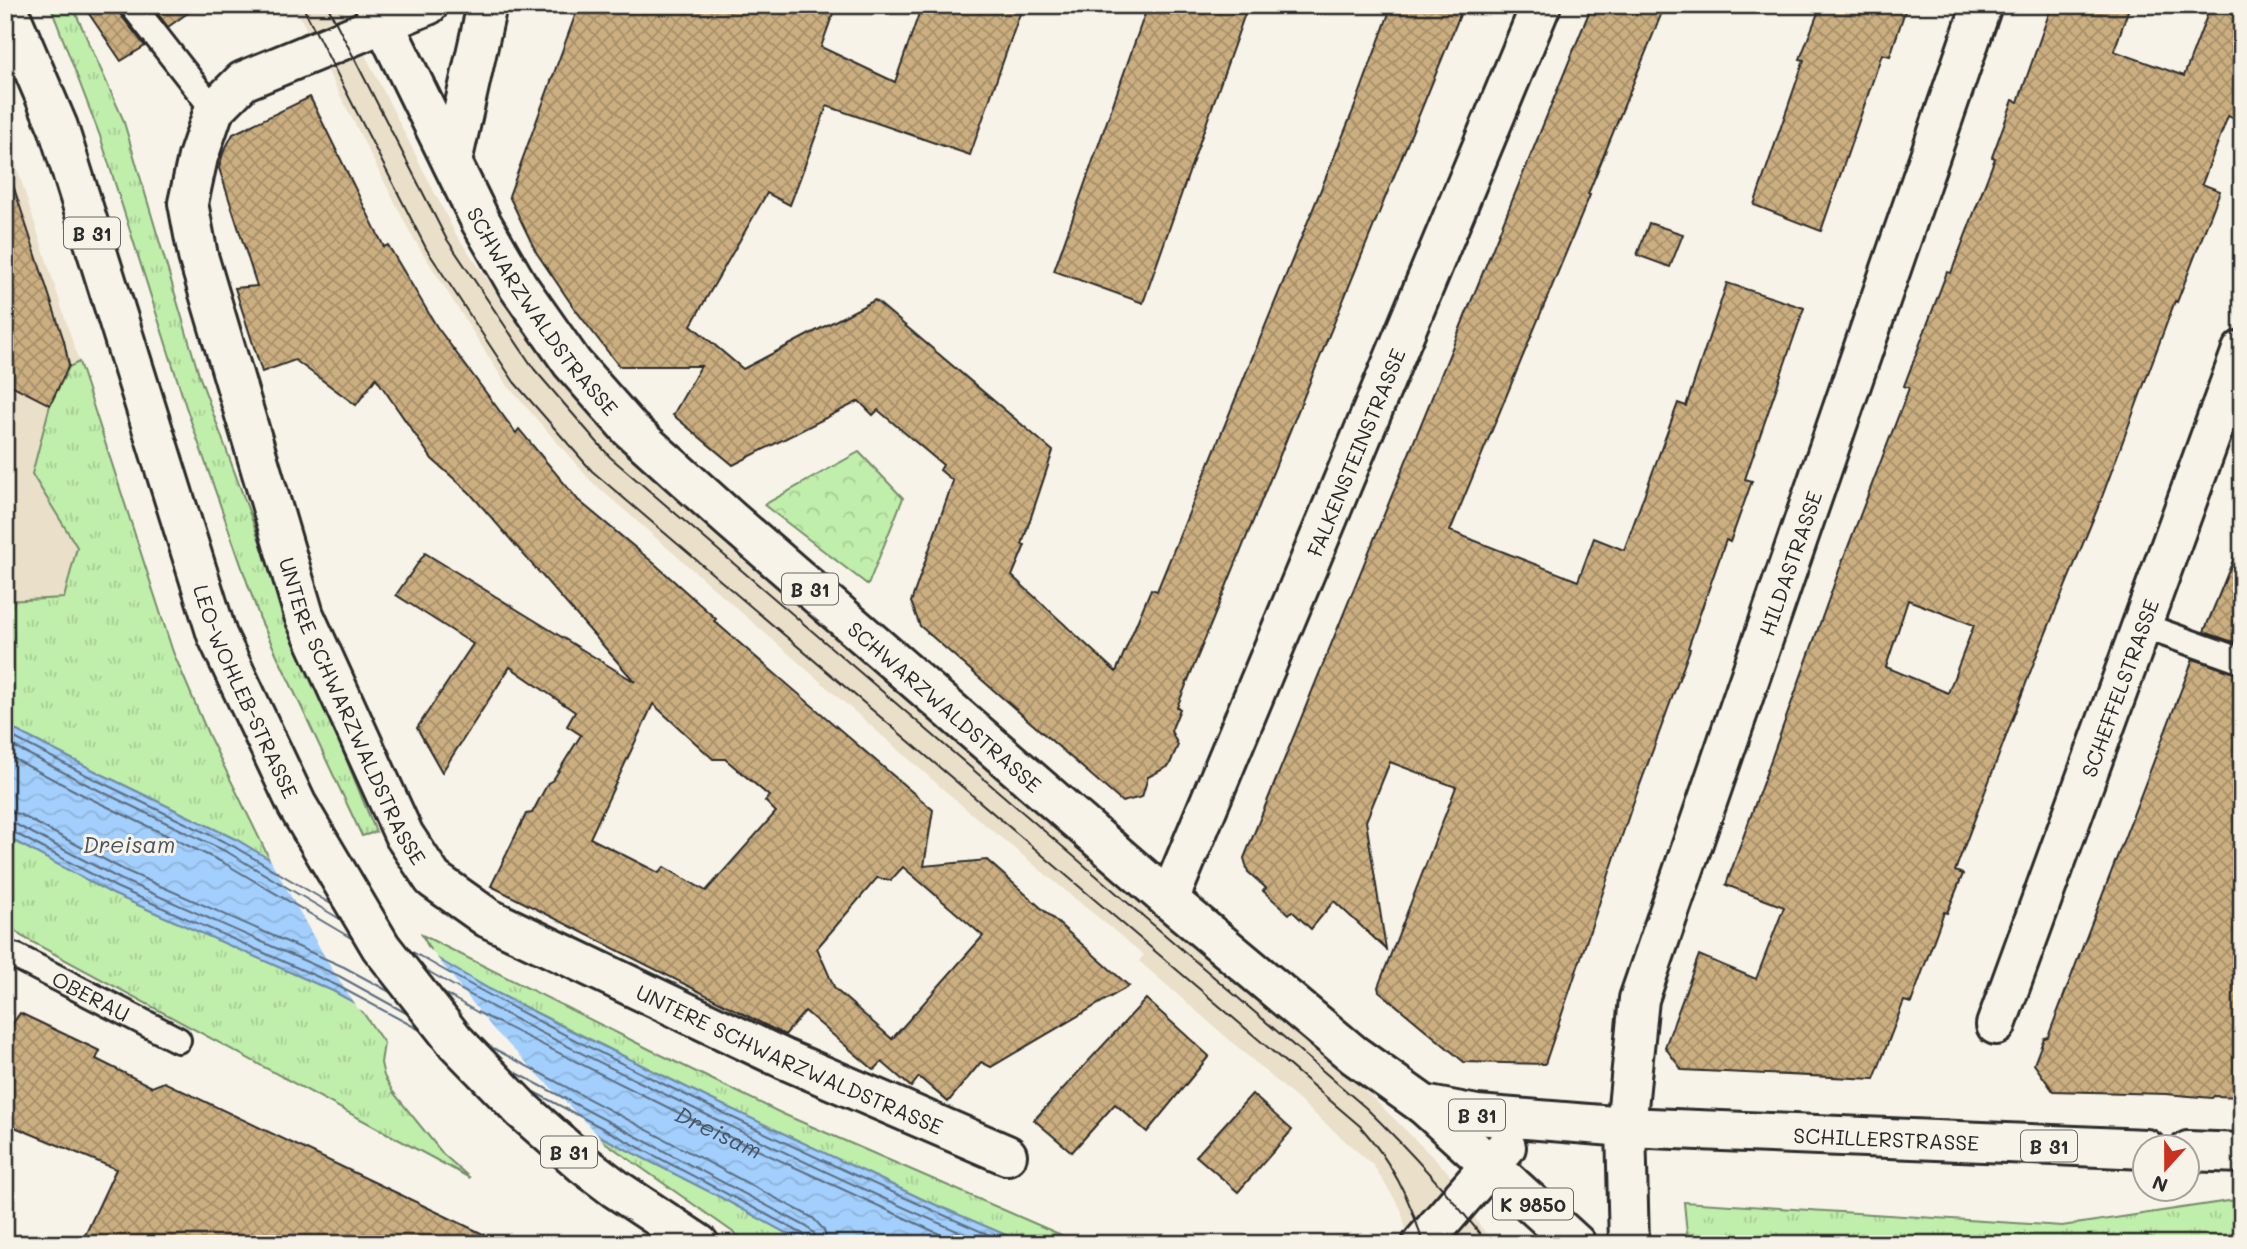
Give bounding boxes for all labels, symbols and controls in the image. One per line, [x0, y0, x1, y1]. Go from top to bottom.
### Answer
street label: SCHWARZWALDSTRASSE [462, 202, 625, 420]
road number: B 31 [64, 218, 120, 248]
street label: FALKENSTEINSTRASSE [1300, 344, 1410, 560]
street label: HILDASTRASSE [1752, 487, 1827, 639]
street label: UNTERE SCHWARZWALDSTRASSE [274, 554, 433, 869]
road number: B 31 [782, 574, 838, 604]
street label: LEO-WOHLEB-STRASSE [188, 581, 305, 802]
street label: SCHEFFELSTRASSE [2074, 595, 2164, 781]
street label: SCHWARZWALDSTRASSE [843, 614, 1048, 797]
water label: Dreisam [83, 829, 175, 859]
street label: OBERAU [48, 964, 135, 1027]
street label: UNTERE SCHWARZWALDSTRASSE [632, 977, 947, 1139]
water label: Dreisam [670, 1099, 767, 1165]
road number: B 31 [1449, 1100, 1505, 1130]
street label: SCHILLERSTRASSE [1793, 1121, 1980, 1155]
road number: B 31 [2021, 1130, 2077, 1162]
north arrow [2132, 1134, 2202, 1204]
road number: B 31 [541, 1136, 597, 1168]
text: N [2149, 1170, 2171, 1199]
road number: K 9850 [1493, 1188, 1573, 1220]

